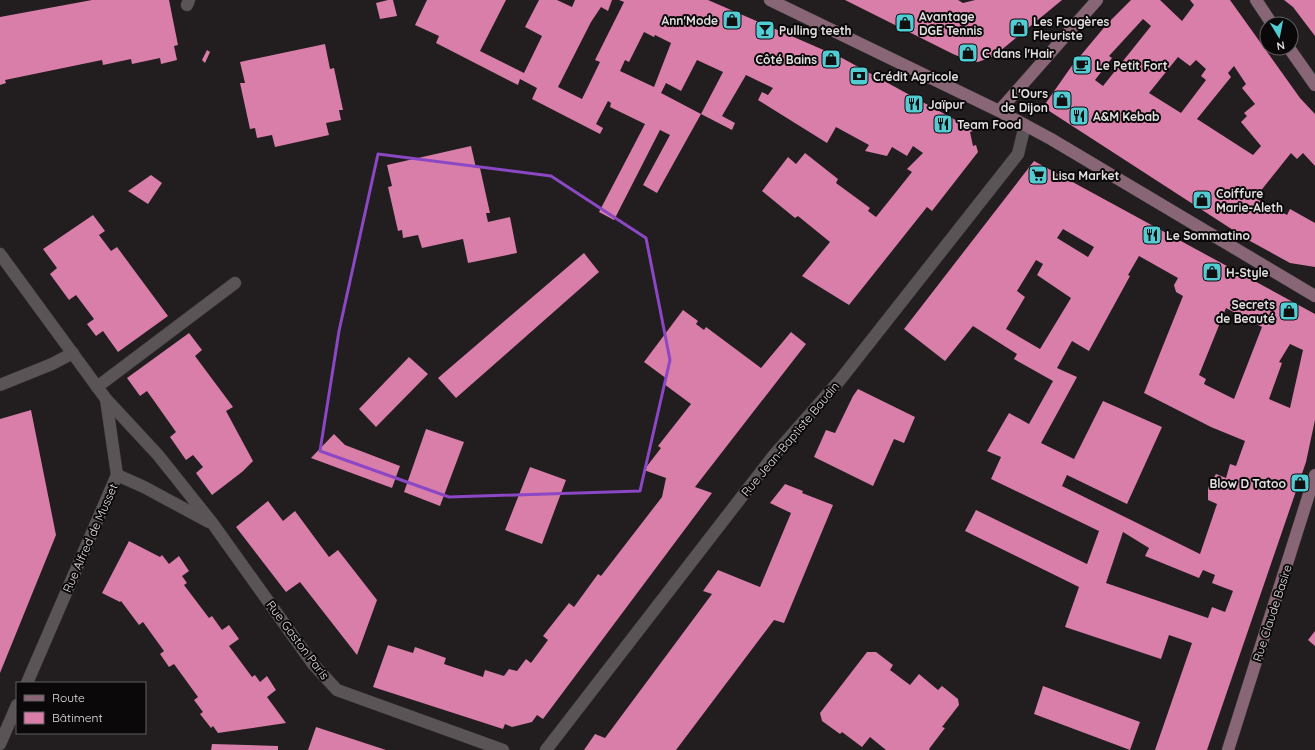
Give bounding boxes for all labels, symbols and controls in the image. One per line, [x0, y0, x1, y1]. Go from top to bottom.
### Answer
shop icon: Ann'Mode [721, 9, 743, 31]
place label: Avantage DGE Tennis [919, 9, 982, 38]
shop icon: Avantage DGE Tennis [894, 12, 916, 34]
place label: Ann'Mode [662, 13, 718, 28]
place label: Les Fougères Fleuriste [1033, 14, 1109, 43]
north arrow [1259, 16, 1299, 56]
shop icon: Les Fougères Fleuriste [1008, 17, 1030, 39]
bar icon: Pulling teeth [754, 19, 776, 41]
place label: Pulling teeth [779, 23, 852, 38]
text: N [1276, 38, 1286, 53]
shop icon: C dans l'Hair [957, 42, 979, 64]
place label: C dans l'Hair [982, 46, 1054, 61]
shop icon: Côté Bains [820, 48, 842, 70]
place label: Côté Bains [756, 52, 817, 67]
cafe icon: Le Petit Fort [1071, 54, 1093, 76]
place label: Le Petit Fort [1096, 58, 1168, 73]
bank icon: Crédit Agricole [848, 65, 870, 87]
place label: Crédit Agricole [873, 69, 958, 84]
place label: L'Ours de Dijon [1001, 86, 1048, 115]
shop icon: L'Ours de Dijon [1051, 89, 1073, 111]
restaurant icon: Jaïpur [903, 93, 925, 115]
place label: Jaïpur [928, 97, 965, 112]
restaurant icon: A&M Kebab [1068, 105, 1090, 127]
place label: A&M Kebab [1093, 109, 1160, 124]
restaurant icon: Team Food [932, 113, 954, 135]
place label: Team Food [957, 117, 1021, 132]
supermarket icon: Lisa Market [1027, 164, 1049, 186]
place label: Lisa Market [1052, 168, 1120, 183]
place label: Coiffure Marie-Aleth [1216, 186, 1283, 215]
shop icon: Coiffure Marie-Aleth [1191, 189, 1213, 211]
restaurant icon: Le Sommatino [1141, 224, 1163, 246]
place label: Le Sommatino [1166, 228, 1250, 243]
shop icon: H-Style [1201, 261, 1223, 283]
place label: H-Style [1226, 265, 1269, 280]
place label: Secrets de Beauté [1216, 297, 1275, 326]
shop icon: Secrets de Beauté [1278, 300, 1300, 322]
street label: Rue Jean-Baptiste Baudin [738, 379, 842, 499]
shop icon: Blow D Tatoo [1289, 472, 1311, 494]
place label: Blow D Tatoo [1209, 476, 1287, 491]
street label: Rue Alfred de Musset [59, 481, 121, 595]
street label: Rue Claude Basire [1249, 562, 1295, 663]
street label: Rue Gaston Paris [263, 598, 333, 683]
legend [16, 682, 146, 734]
text: Route [52, 690, 85, 705]
text: Bâtiment [52, 710, 102, 725]

